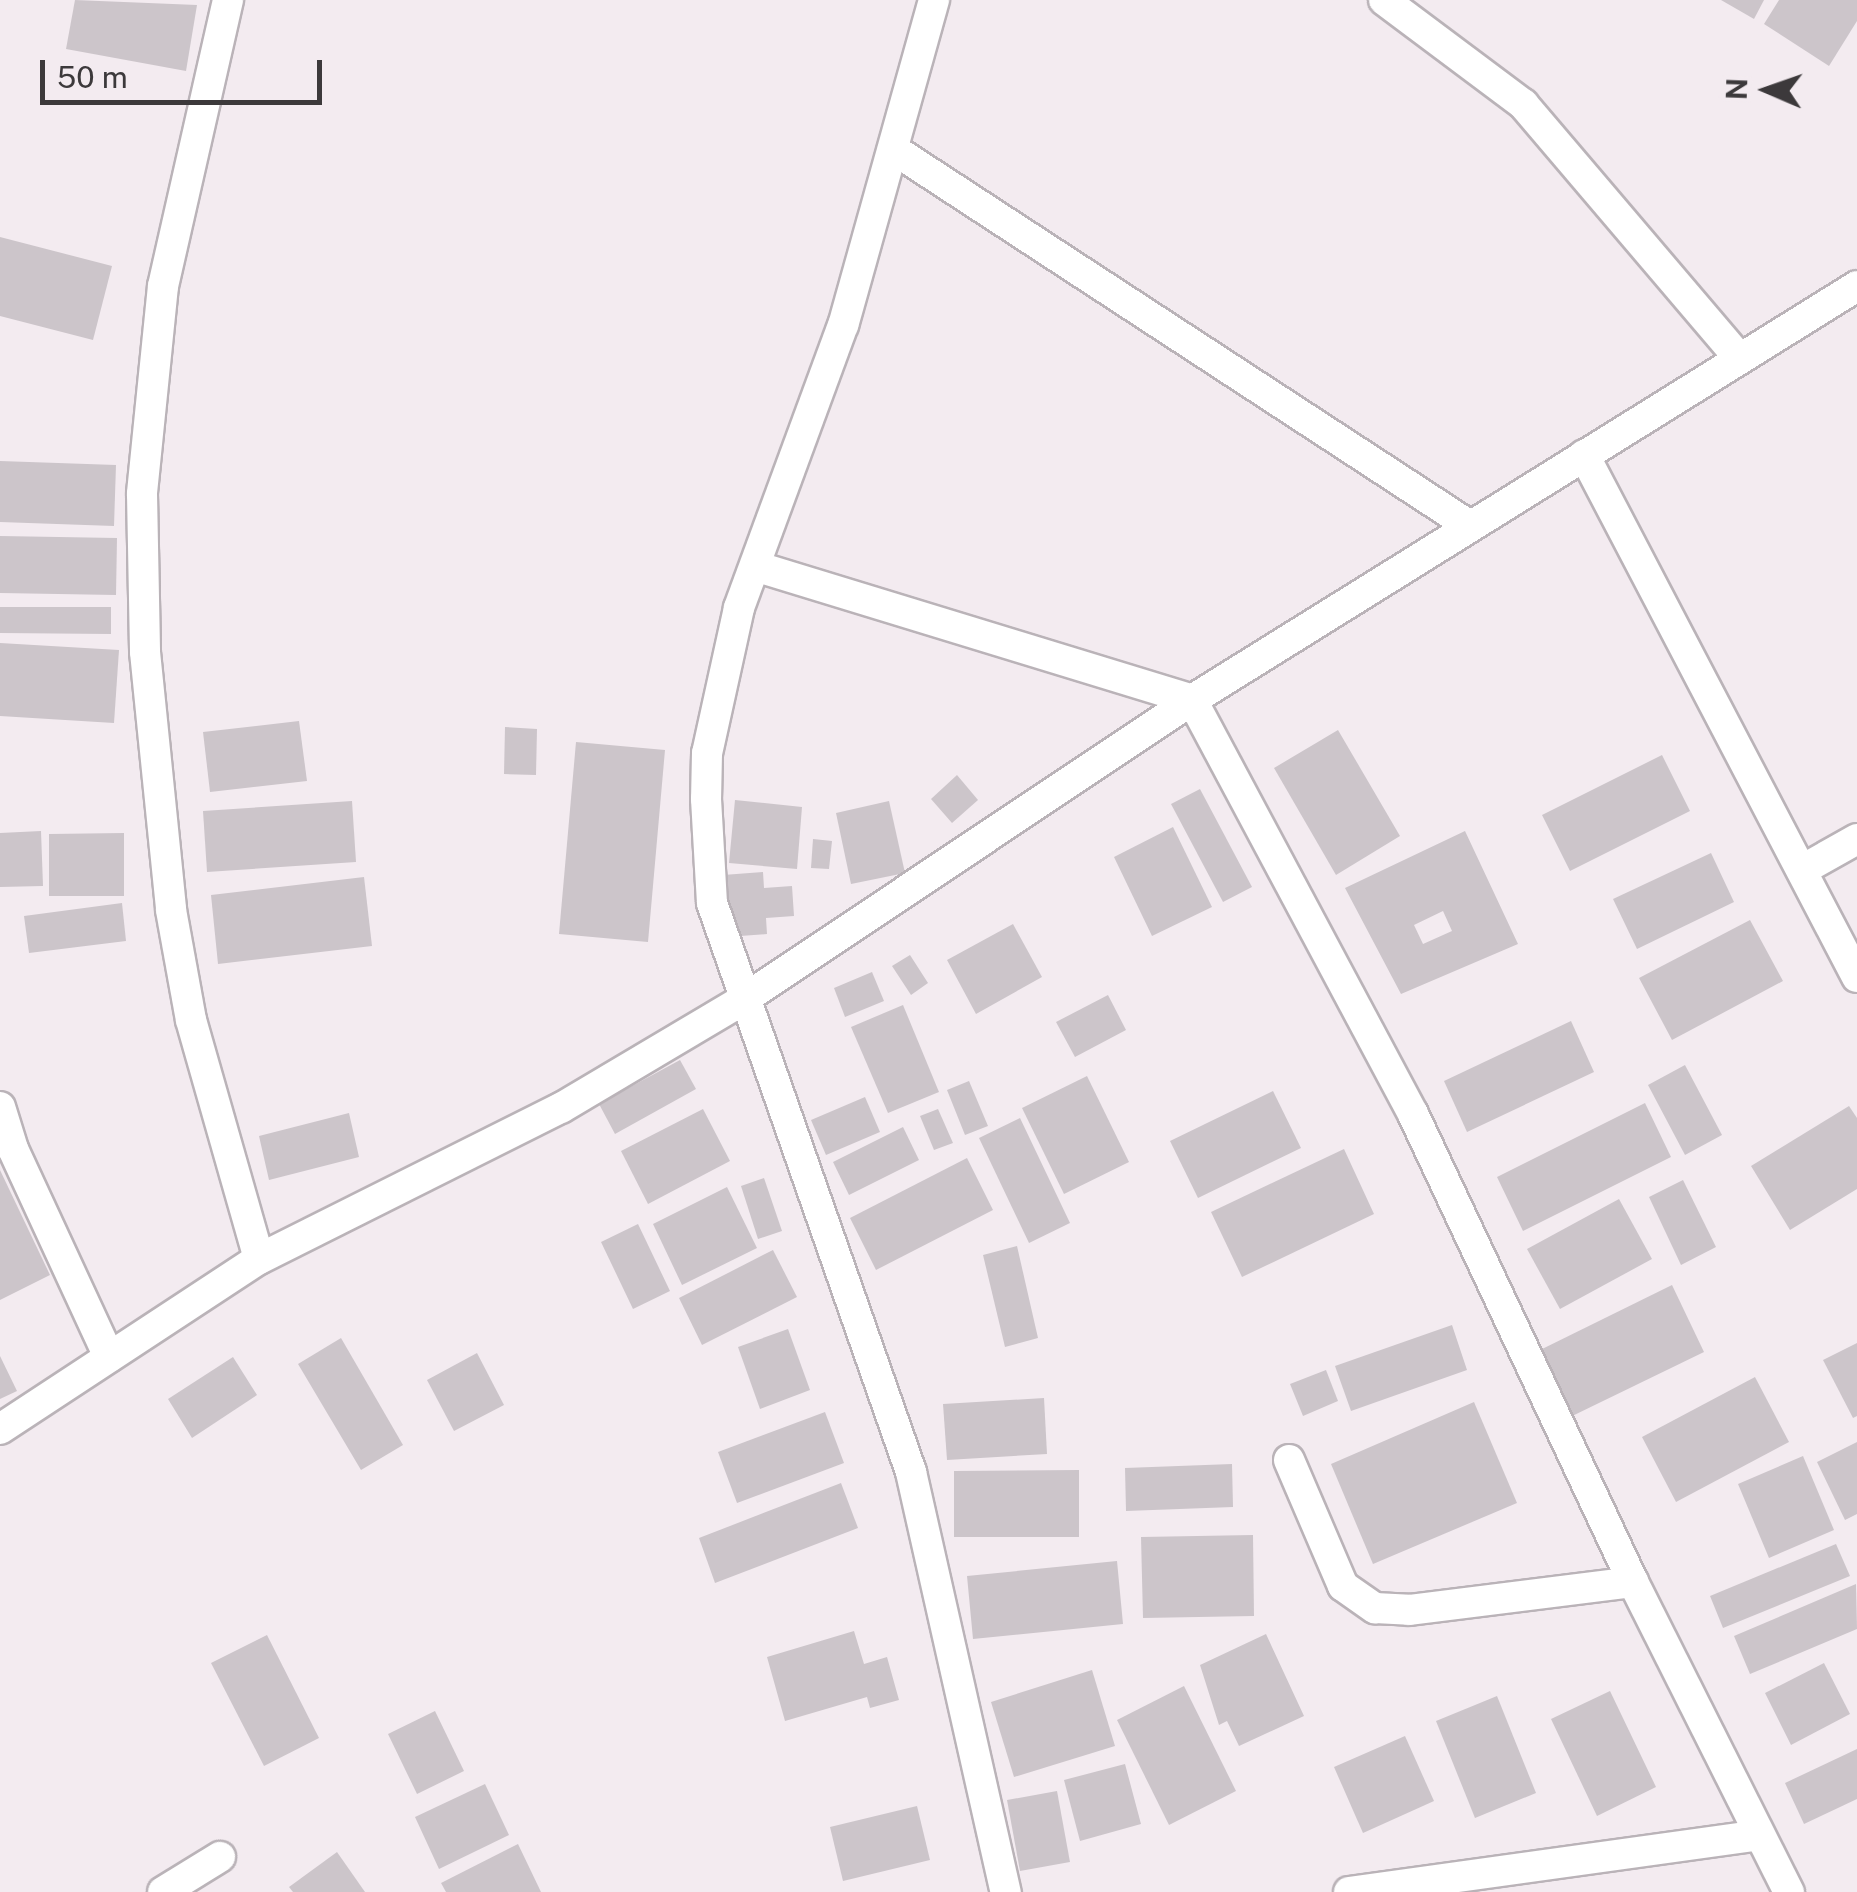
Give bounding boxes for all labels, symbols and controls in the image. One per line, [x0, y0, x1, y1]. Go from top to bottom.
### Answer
scale bar [45, 40, 328, 102]
north arrow [1717, 40, 1817, 140]
text: 50 m [57, 59, 128, 95]
text: N [1720, 77, 1753, 100]

